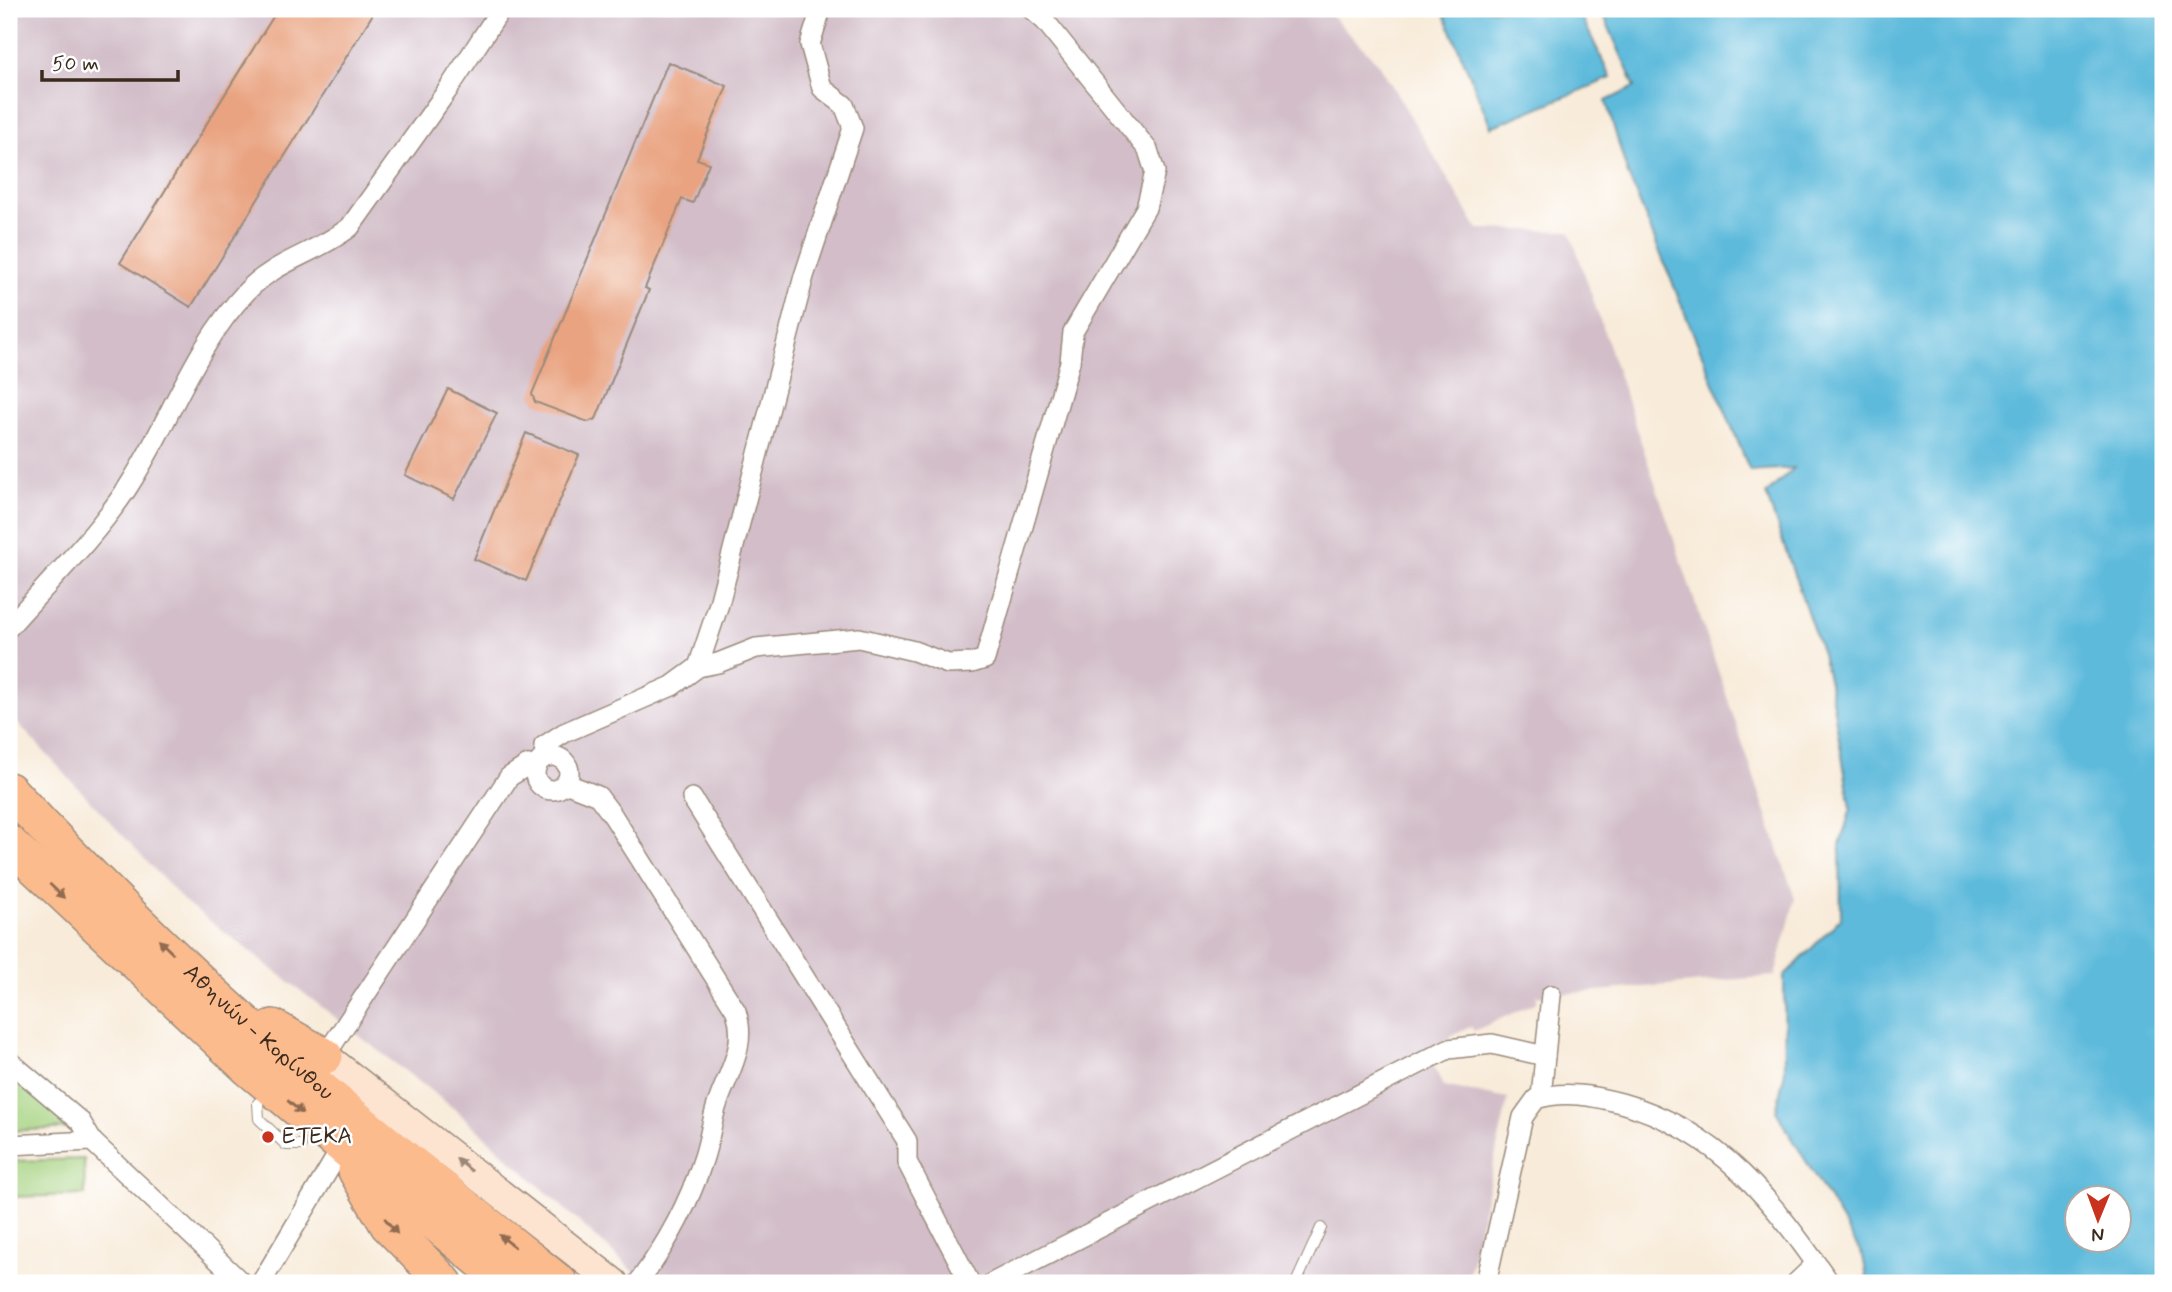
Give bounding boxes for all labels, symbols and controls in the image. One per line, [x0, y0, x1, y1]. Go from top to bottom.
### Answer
scale bar [42, 38, 178, 82]
text: 50 m [52, 50, 99, 78]
one-way arrow [48, 883, 65, 899]
one-way arrow [158, 939, 175, 955]
street label: Αθηνών - Κορίνθου [176, 958, 340, 1108]
one-way arrow [286, 1099, 304, 1115]
place label: ΕΤΕΚΑ [282, 1122, 352, 1152]
marker: ΕΤΕΚΑ [260, 1129, 276, 1145]
one-way arrow [455, 1158, 473, 1172]
north arrow [2064, 1184, 2134, 1254]
one-way arrow [383, 1217, 398, 1234]
text: N [2091, 1222, 2104, 1247]
one-way arrow [498, 1233, 516, 1248]

